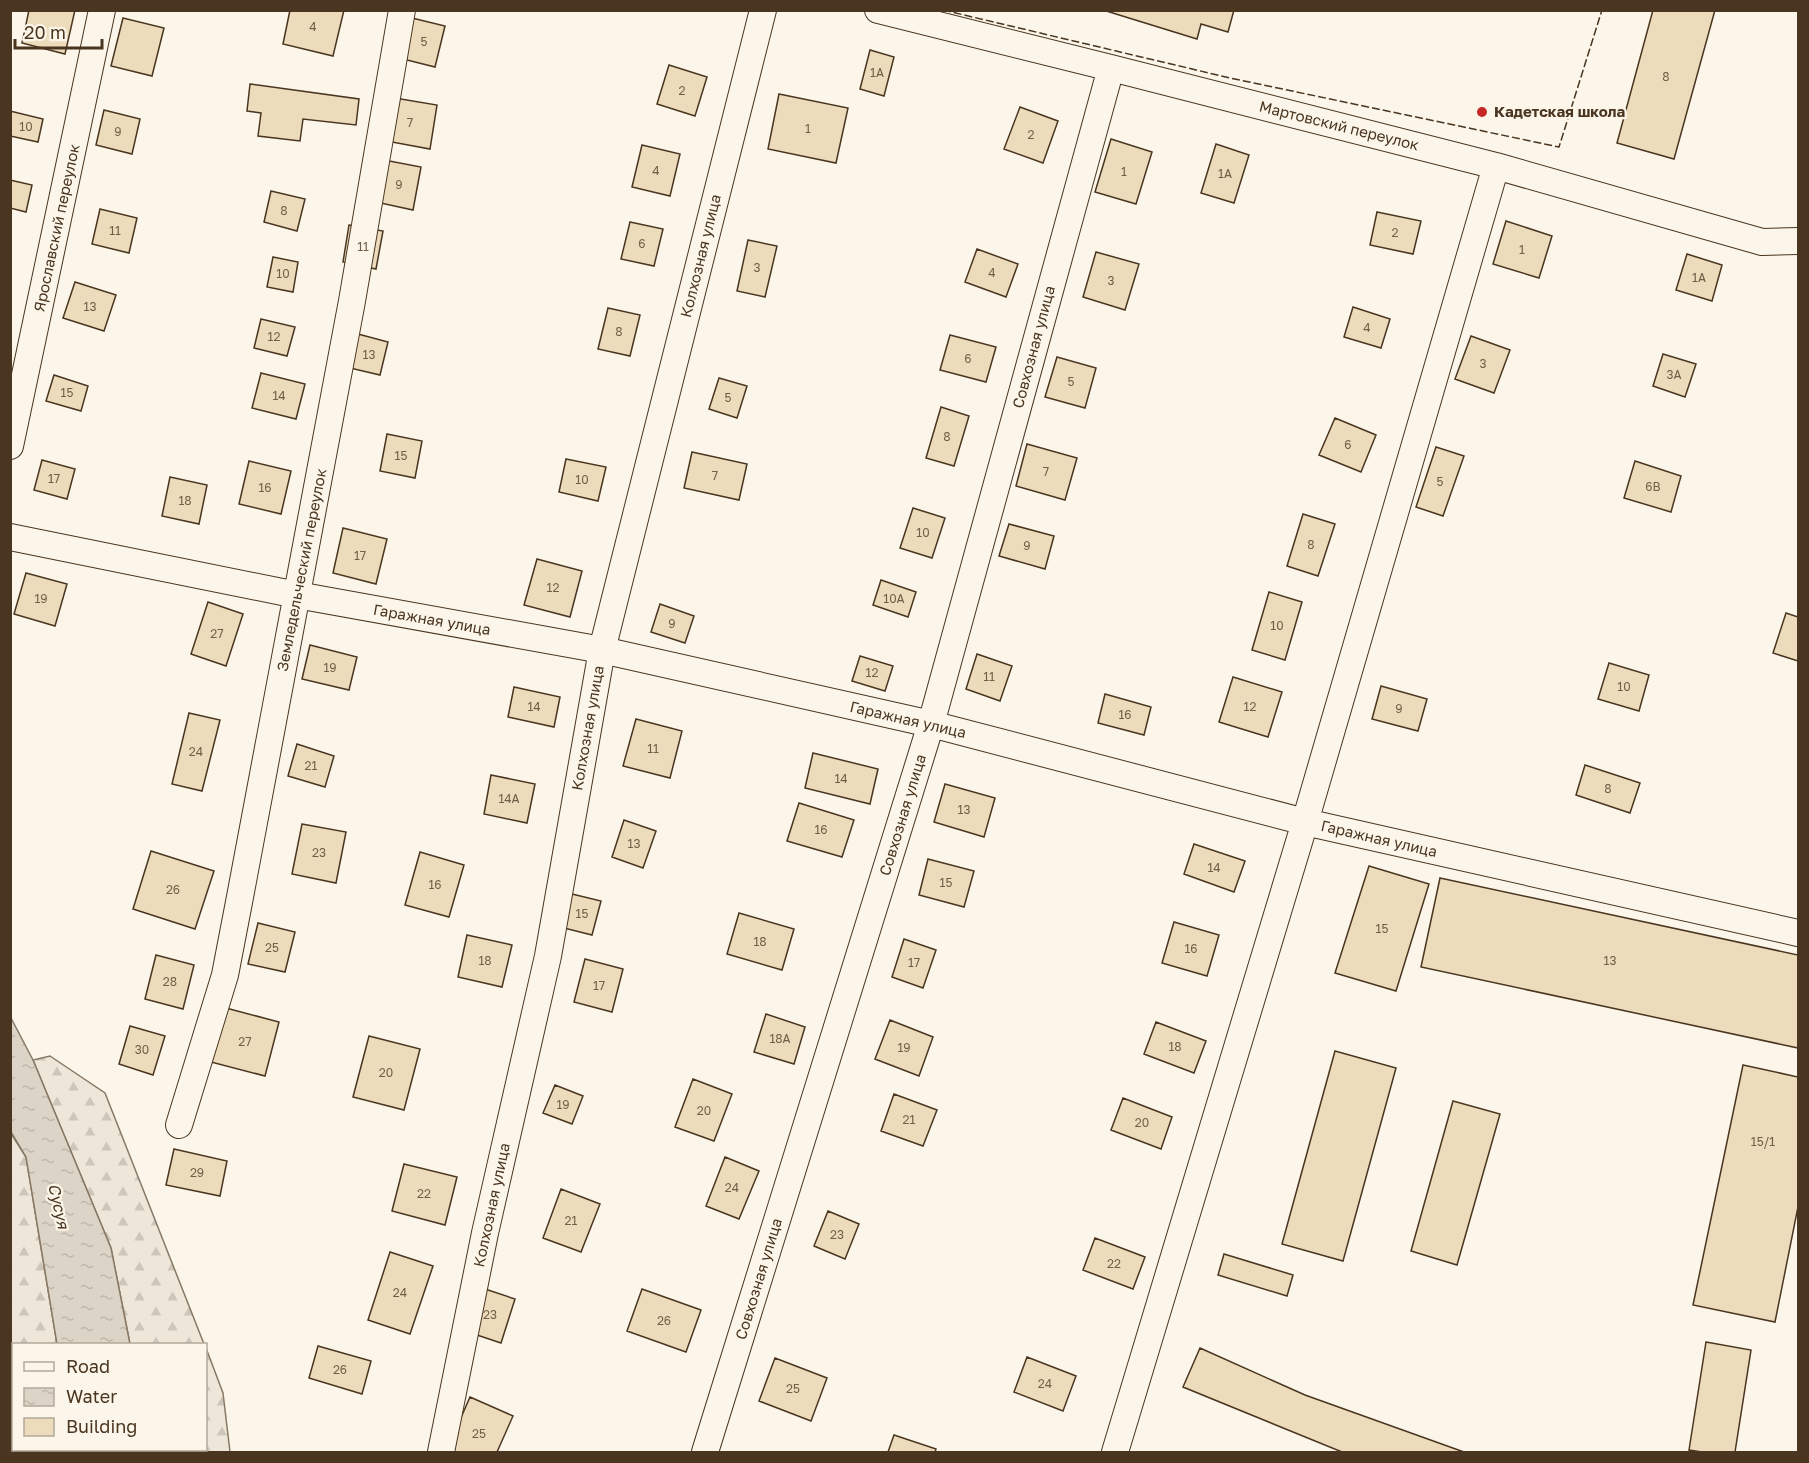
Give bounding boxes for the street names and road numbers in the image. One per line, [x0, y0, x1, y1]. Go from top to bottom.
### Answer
street label: Мартовский переулок [1258, 96, 1421, 154]
street label: Ярославский переулок [29, 142, 83, 313]
street label: Колхозная улица [676, 192, 724, 319]
street label: Совхозная улица [1008, 283, 1058, 410]
street label: Земледельческий переулок [272, 466, 330, 673]
street label: Гаражная улица [372, 600, 492, 638]
street label: Колхозная улица [567, 664, 607, 792]
street label: Гаражная улица [848, 697, 968, 741]
street label: Совхозная улица [875, 752, 929, 878]
street label: Гаражная улица [1319, 816, 1439, 860]
street label: Колхозная улица [469, 1141, 513, 1269]
street label: Совхозная улица [731, 1216, 785, 1342]

